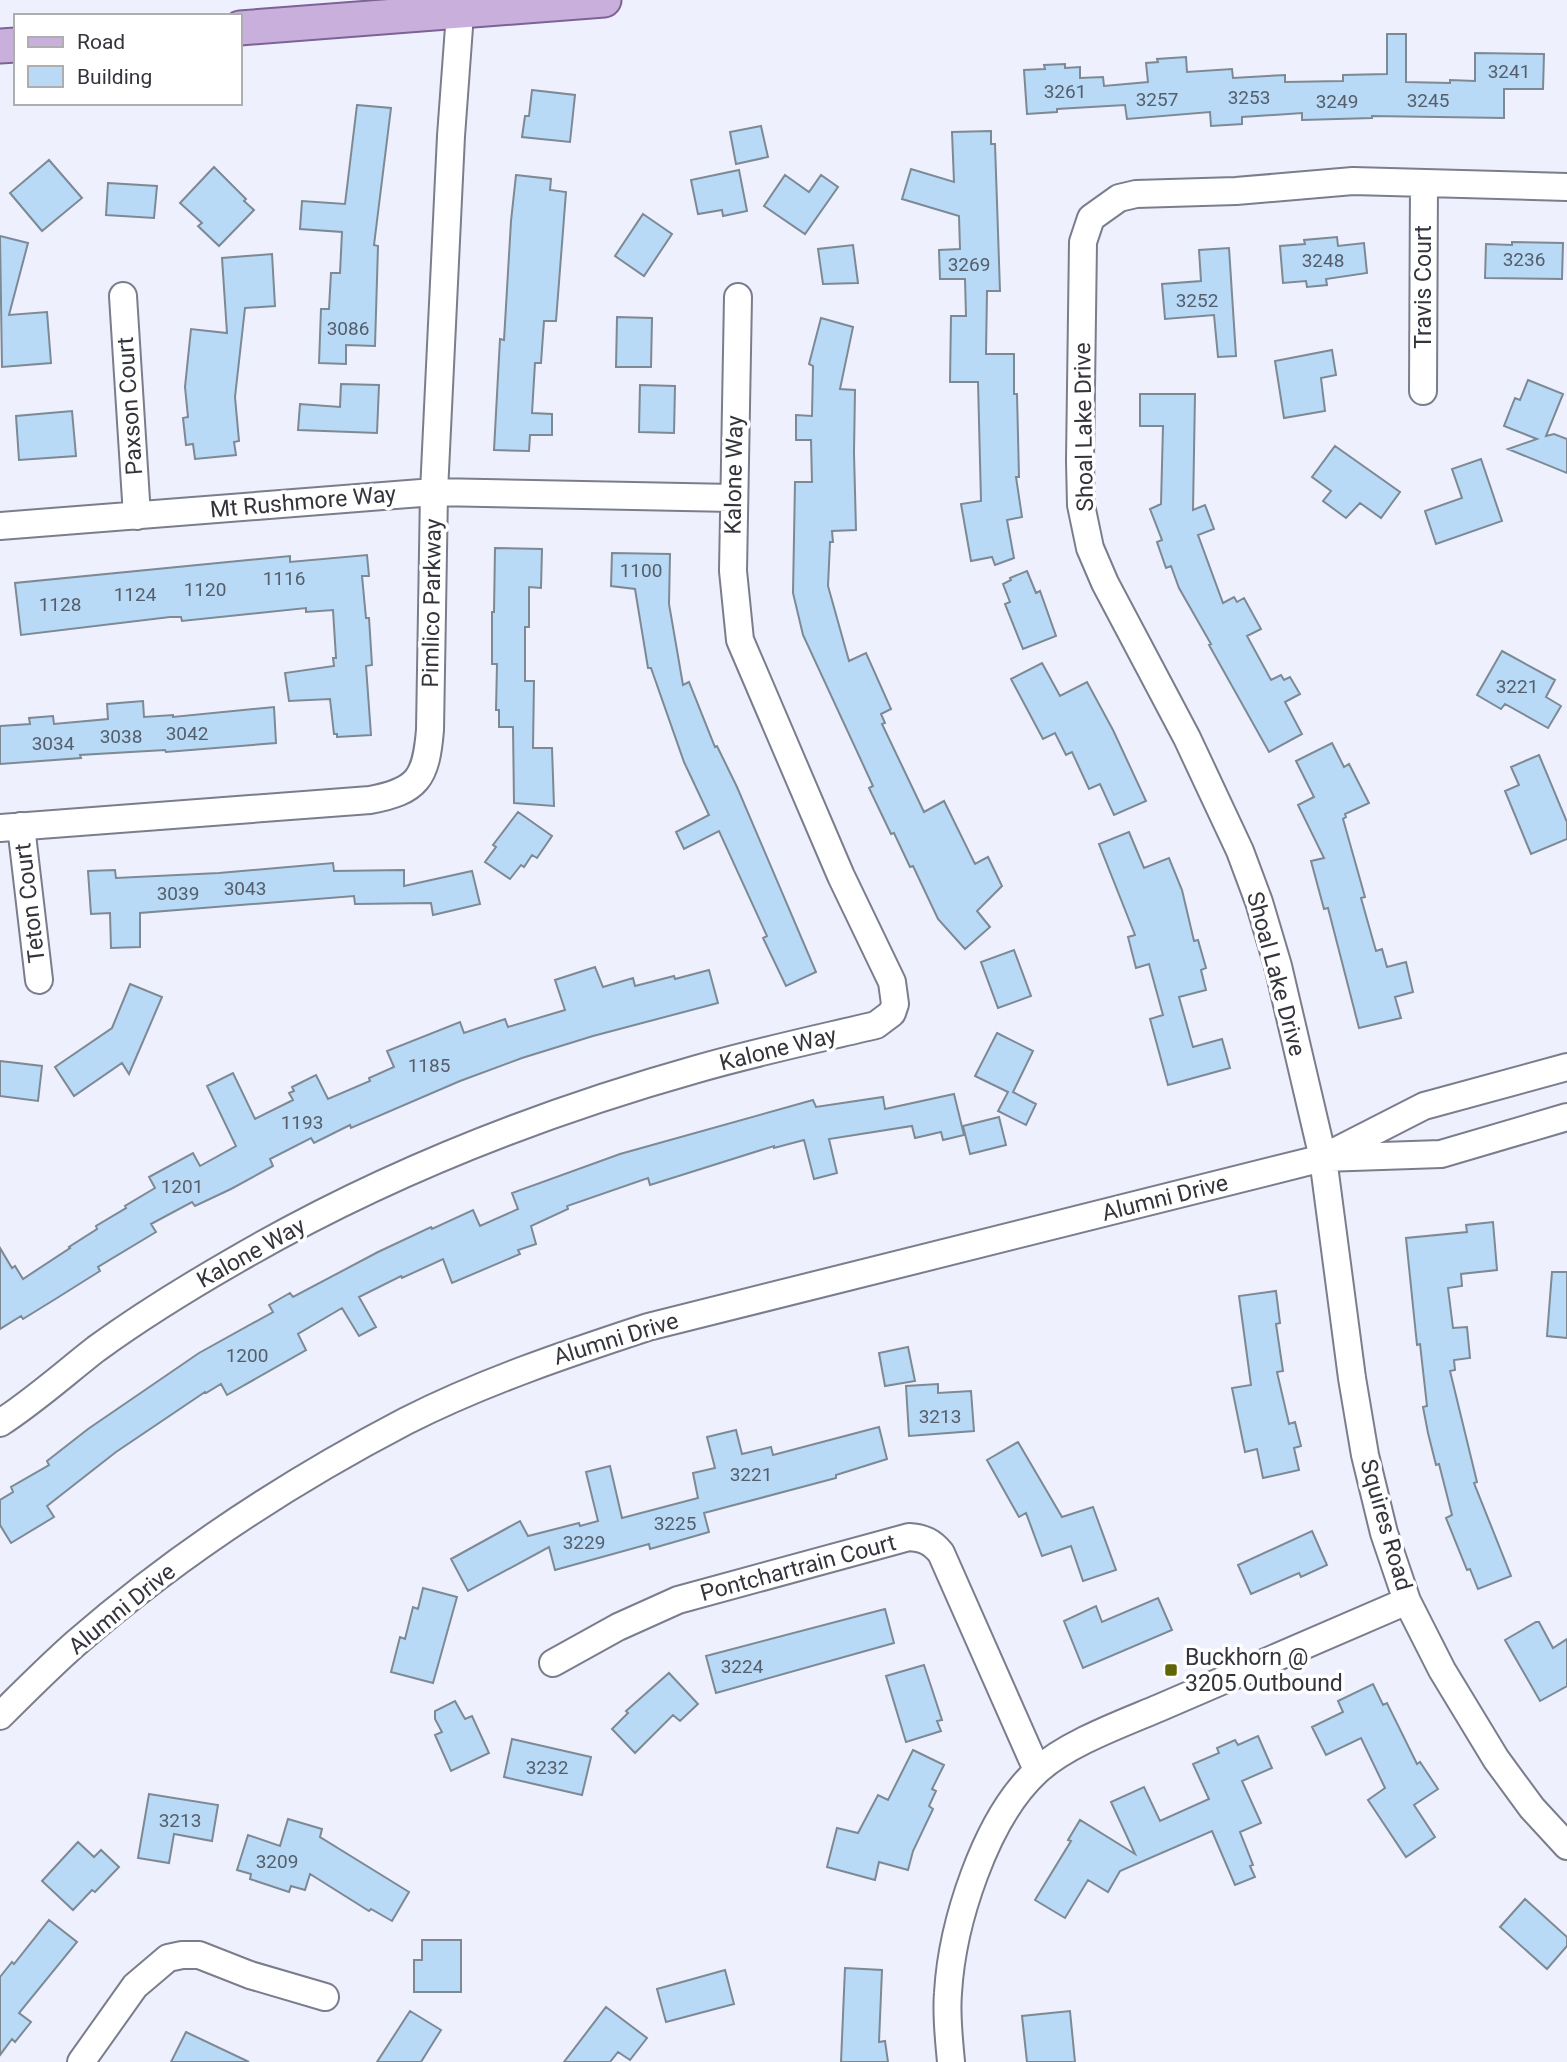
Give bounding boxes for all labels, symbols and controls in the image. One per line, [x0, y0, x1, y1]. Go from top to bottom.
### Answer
legend [14, 14, 242, 105]
text: Road [77, 30, 125, 54]
house number: 3241 [1488, 60, 1530, 83]
text: Building [77, 65, 152, 89]
house number: 3261 [1044, 80, 1086, 103]
house number: 3253 [1228, 86, 1270, 109]
house number: 3257 [1136, 88, 1178, 111]
house number: 3245 [1407, 89, 1449, 112]
house number: 3249 [1316, 90, 1358, 113]
street label: Travis Court [1410, 225, 1437, 349]
house number: 3236 [1503, 248, 1545, 271]
house number: 3248 [1302, 249, 1344, 272]
house number: 3269 [948, 253, 990, 276]
house number: 3252 [1176, 289, 1218, 312]
house number: 3086 [327, 317, 369, 340]
street label: Paxson Court [112, 336, 148, 476]
street label: Shoal Lake Drive [1069, 342, 1099, 512]
street label: Kalone Way [719, 415, 749, 535]
street label: Mt Rushmore Way [209, 480, 397, 524]
street label: Pimlico Parkway [417, 518, 447, 688]
house number: 1100 [620, 559, 662, 582]
house number: 1116 [263, 567, 305, 590]
house number: 1120 [184, 578, 226, 601]
house number: 1124 [114, 583, 157, 606]
house number: 1128 [39, 593, 81, 616]
house number: 3221 [1496, 675, 1538, 698]
house number: 3042 [166, 722, 208, 745]
house number: 3038 [100, 725, 142, 748]
house number: 3034 [32, 732, 75, 755]
street label: Teton Court [9, 842, 51, 964]
house number: 3043 [224, 877, 266, 900]
house number: 3039 [157, 882, 199, 905]
street label: Shoal Lake Drive [1241, 889, 1311, 1059]
street label: Kalone Way [717, 1021, 839, 1077]
house number: 1185 [408, 1054, 450, 1077]
house number: 1193 [281, 1111, 323, 1134]
street label: Alumni Drive [1099, 1169, 1231, 1227]
house number: 1201 [161, 1175, 203, 1198]
street label: Kalone Way [192, 1212, 310, 1294]
street label: Alumni Drive [550, 1307, 682, 1371]
house number: 1200 [226, 1344, 268, 1367]
house number: 3213 [919, 1405, 961, 1428]
street label: Squires Road [1354, 1456, 1418, 1594]
house number: 3221 [730, 1463, 772, 1486]
house number: 3225 [654, 1512, 696, 1535]
street label: Pontchartrain Court [697, 1529, 899, 1607]
house number: 3229 [563, 1531, 605, 1554]
street label: Alumni Drive [63, 1558, 181, 1660]
place label: Buckhorn @ 3205 Outbound [1185, 1644, 1343, 1697]
house number: 3224 [721, 1655, 764, 1678]
marker: Buckhorn @ 3205 Outbound [1163, 1662, 1179, 1678]
house number: 3232 [526, 1756, 568, 1779]
house number: 3213 [159, 1809, 201, 1832]
house number: 3209 [256, 1850, 298, 1873]

